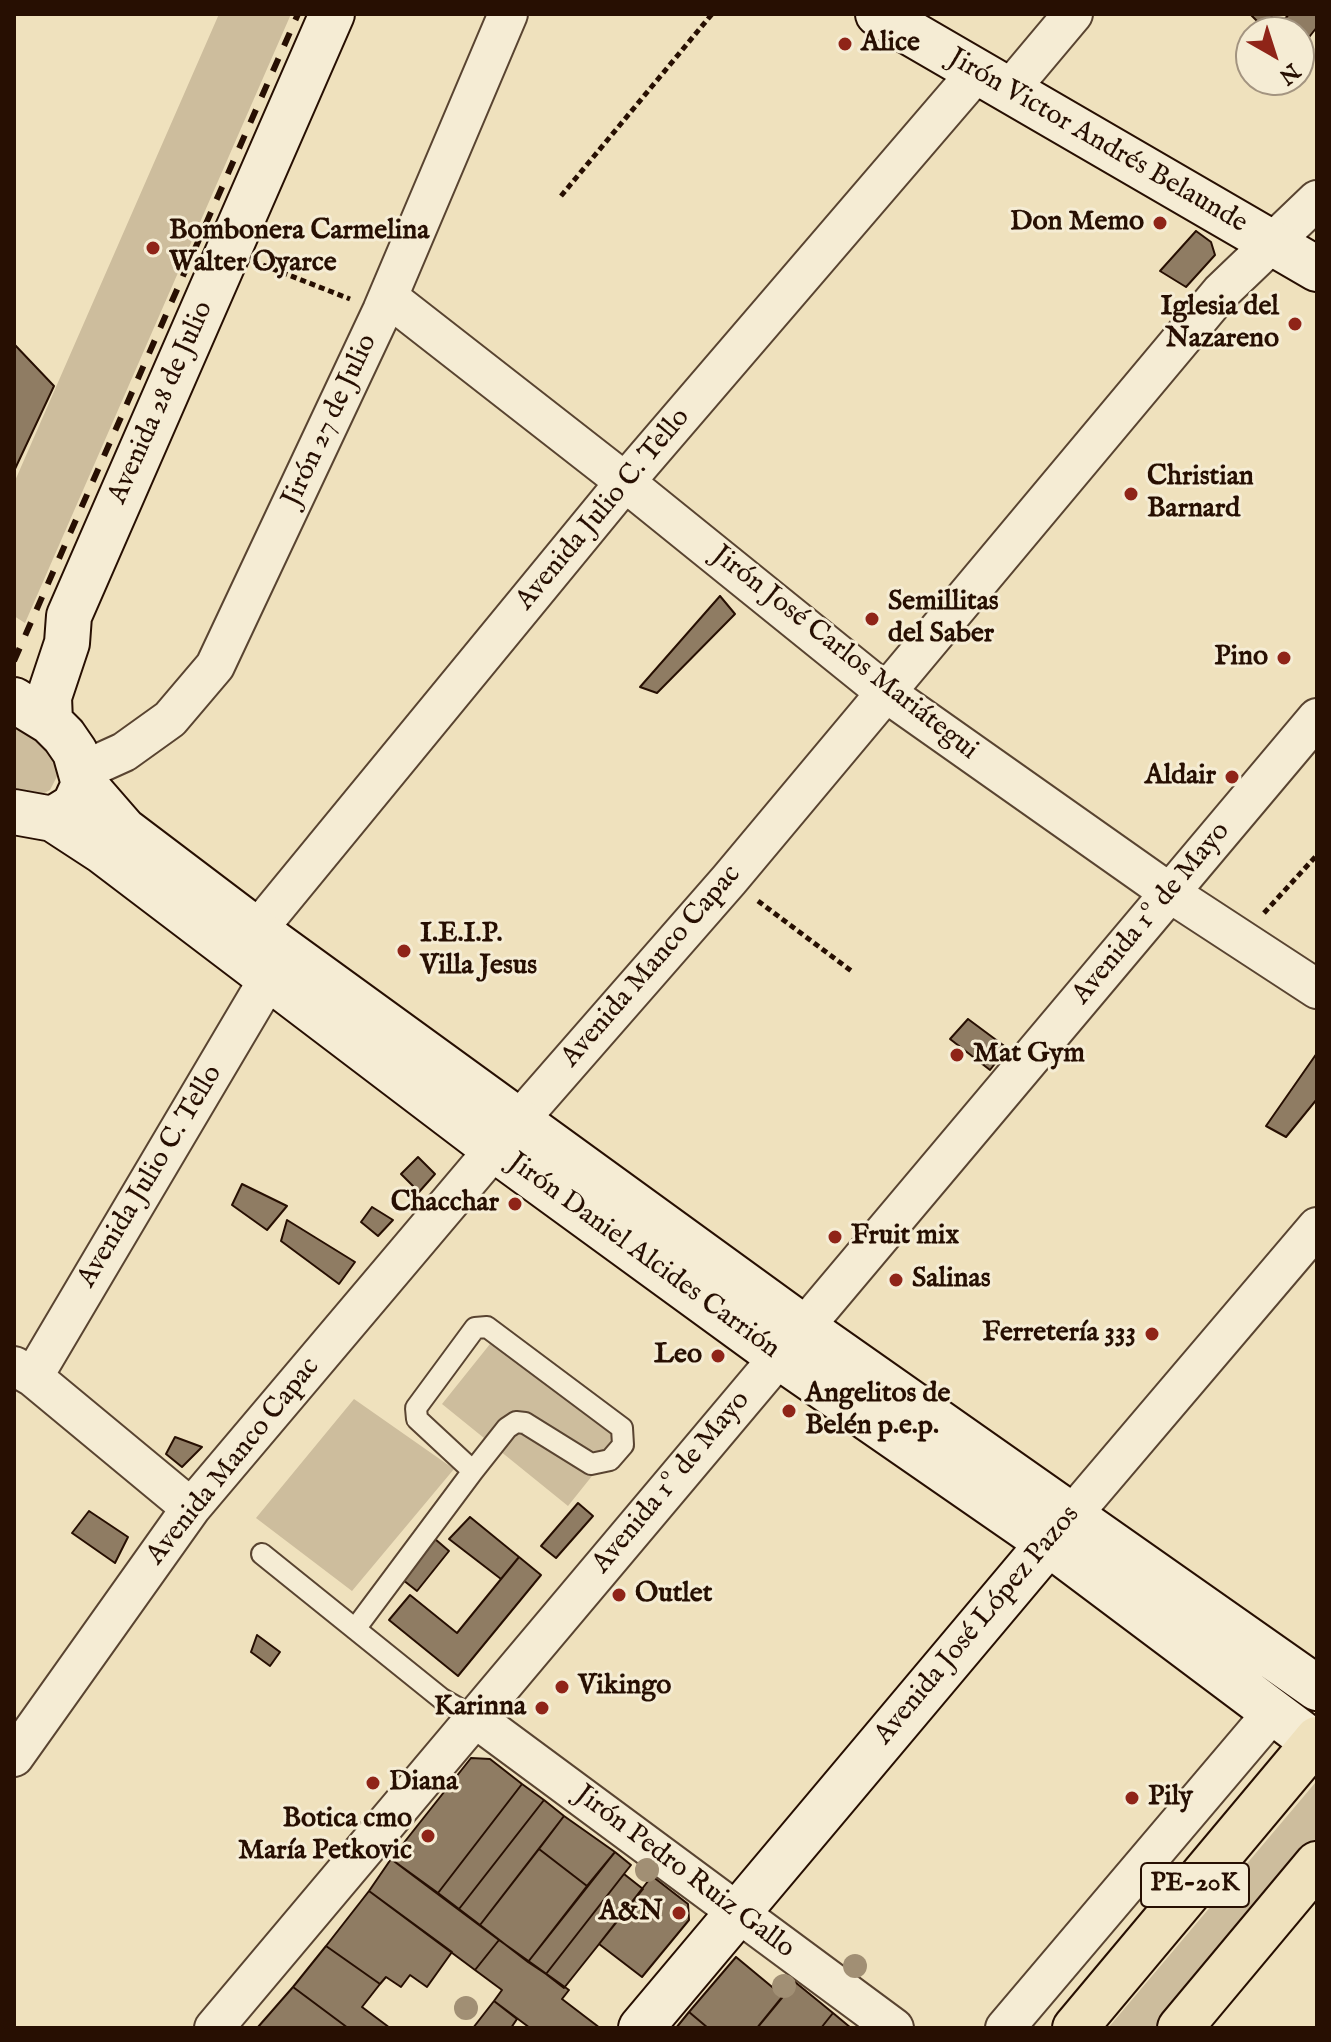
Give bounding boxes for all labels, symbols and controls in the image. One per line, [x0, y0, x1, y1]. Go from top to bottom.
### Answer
north arrow [1235, 16, 1315, 96]
place label: Alice [861, 27, 920, 61]
marker: Alice [836, 35, 854, 53]
street label: Jirón Victor Andrés Belaunde [941, 42, 1253, 242]
text: N [1273, 56, 1305, 90]
place label: Don Memo [1010, 206, 1144, 240]
marker: Don Memo [1151, 214, 1169, 232]
place label: Bombonera Carmelina Walter Oyarce [169, 215, 429, 281]
marker: Bombonera Carmelina Walter Oyarce [144, 239, 162, 257]
place label: Iglesia del Nazareno [1160, 291, 1279, 357]
street label: Avenida 28 de Julio [102, 296, 222, 510]
marker: Iglesia del Nazareno [1286, 315, 1304, 333]
street label: Jirón 27 de Julio [276, 330, 386, 512]
street label: Avenida Julio C. Tello [510, 402, 698, 618]
place label: Christian Barnard [1147, 461, 1254, 527]
marker: Christian Barnard [1122, 485, 1140, 503]
street label: Jirón José Carlos Mariátegui [704, 540, 984, 768]
place label: Semillitas del Saber [888, 586, 999, 652]
marker: Semillitas del Saber [863, 610, 881, 628]
place label: Pino [1214, 641, 1268, 675]
marker: Pino [1275, 649, 1293, 667]
place label: Aldair [1145, 760, 1216, 794]
marker: Aldair [1223, 768, 1241, 786]
street label: Avenida 1º de Mayo [1066, 816, 1238, 1012]
street label: Avenida Manco Capac [555, 859, 749, 1075]
place label: I.E.I.P. Villa Jesus [420, 918, 537, 984]
marker: I.E.I.P. Villa Jesus [395, 942, 413, 960]
place label: Mat Gym [973, 1038, 1085, 1072]
marker: Mat Gym [948, 1046, 966, 1064]
street label: Avenida Julio C. Tello [71, 1060, 231, 1294]
street label: Jirón Daniel Alcides Carrión [500, 1147, 786, 1367]
place label: Chacchar [391, 1187, 499, 1221]
marker: Chacchar [506, 1195, 524, 1213]
place label: Fruit mix [851, 1220, 959, 1254]
marker: Fruit mix [826, 1228, 844, 1246]
place label: Salinas [912, 1263, 990, 1297]
marker: Salinas [887, 1271, 905, 1289]
place label: Ferretería 333 [982, 1317, 1136, 1351]
marker: Ferretería 333 [1143, 1325, 1161, 1343]
place label: Leo [654, 1339, 702, 1373]
marker: Leo [709, 1347, 727, 1365]
street label: Avenida Manco Capac [140, 1352, 328, 1572]
place label: Angelitos de Belén p.e.p. [805, 1378, 950, 1444]
street label: Avenida 1º de Mayo [586, 1385, 758, 1581]
marker: Angelitos de Belén p.e.p. [780, 1402, 798, 1420]
street label: Avenida José López Pazos [868, 1500, 1088, 1752]
place label: Outlet [635, 1578, 712, 1612]
marker: Outlet [610, 1586, 628, 1604]
place label: Vikingo [578, 1670, 671, 1704]
marker: Vikingo [553, 1678, 571, 1696]
place label: Karinna [434, 1691, 526, 1725]
marker: Karinna [533, 1699, 551, 1717]
place label: Diana [389, 1766, 458, 1800]
marker: Diana [364, 1774, 382, 1792]
street label: Jirón Pedro Ruiz Gallo [567, 1779, 801, 1967]
place label: Pily [1148, 1781, 1193, 1815]
marker: Pily [1123, 1789, 1141, 1807]
place label: Botica cmo María Petkovic [238, 1803, 412, 1869]
marker: Botica cmo María Petkovic [419, 1827, 437, 1845]
road number: PE-20K [1141, 1863, 1249, 1907]
place label: A&N [599, 1896, 663, 1930]
marker: A&N [670, 1904, 688, 1922]

